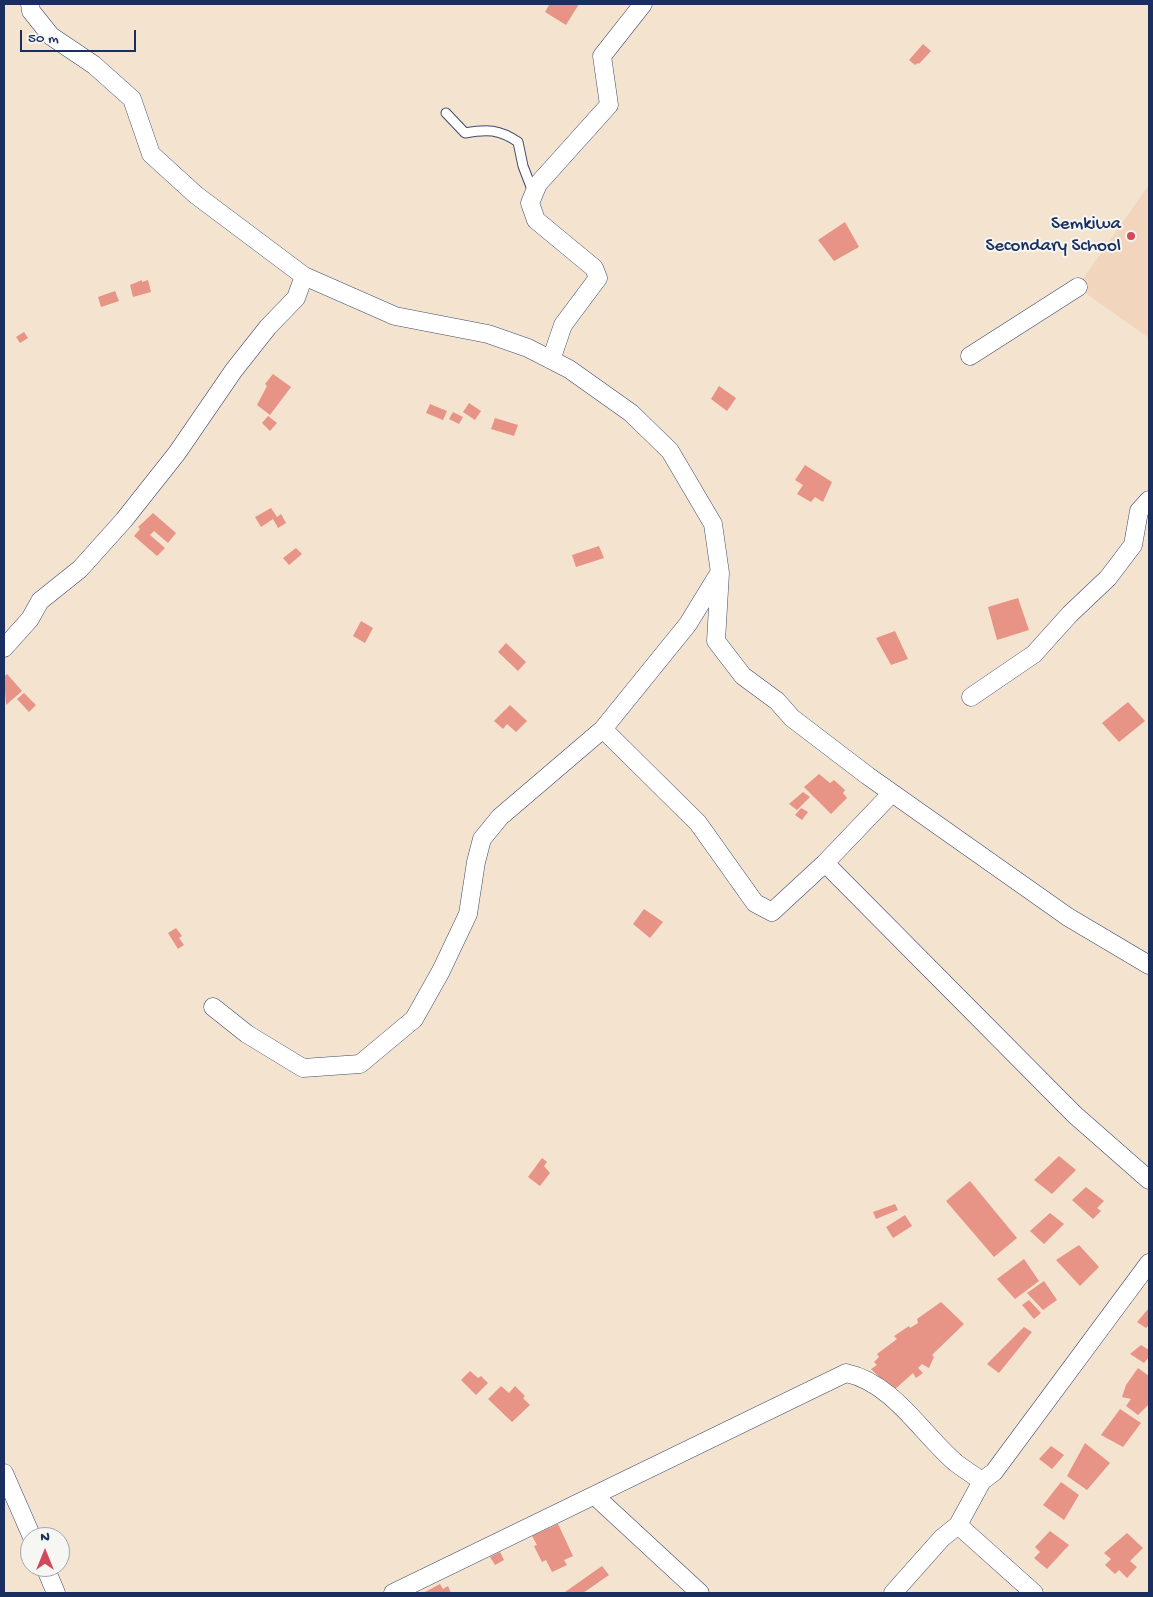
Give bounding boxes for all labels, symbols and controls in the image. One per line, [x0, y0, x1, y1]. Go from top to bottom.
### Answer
scale bar [22, 20, 139, 52]
text: 50 m [28, 30, 59, 48]
place label: Semkiwa Secondary School [985, 214, 1121, 258]
marker: Semkiwa Secondary School [1125, 230, 1137, 242]
north arrow [20, 1527, 70, 1577]
text: N [40, 1529, 50, 1546]

